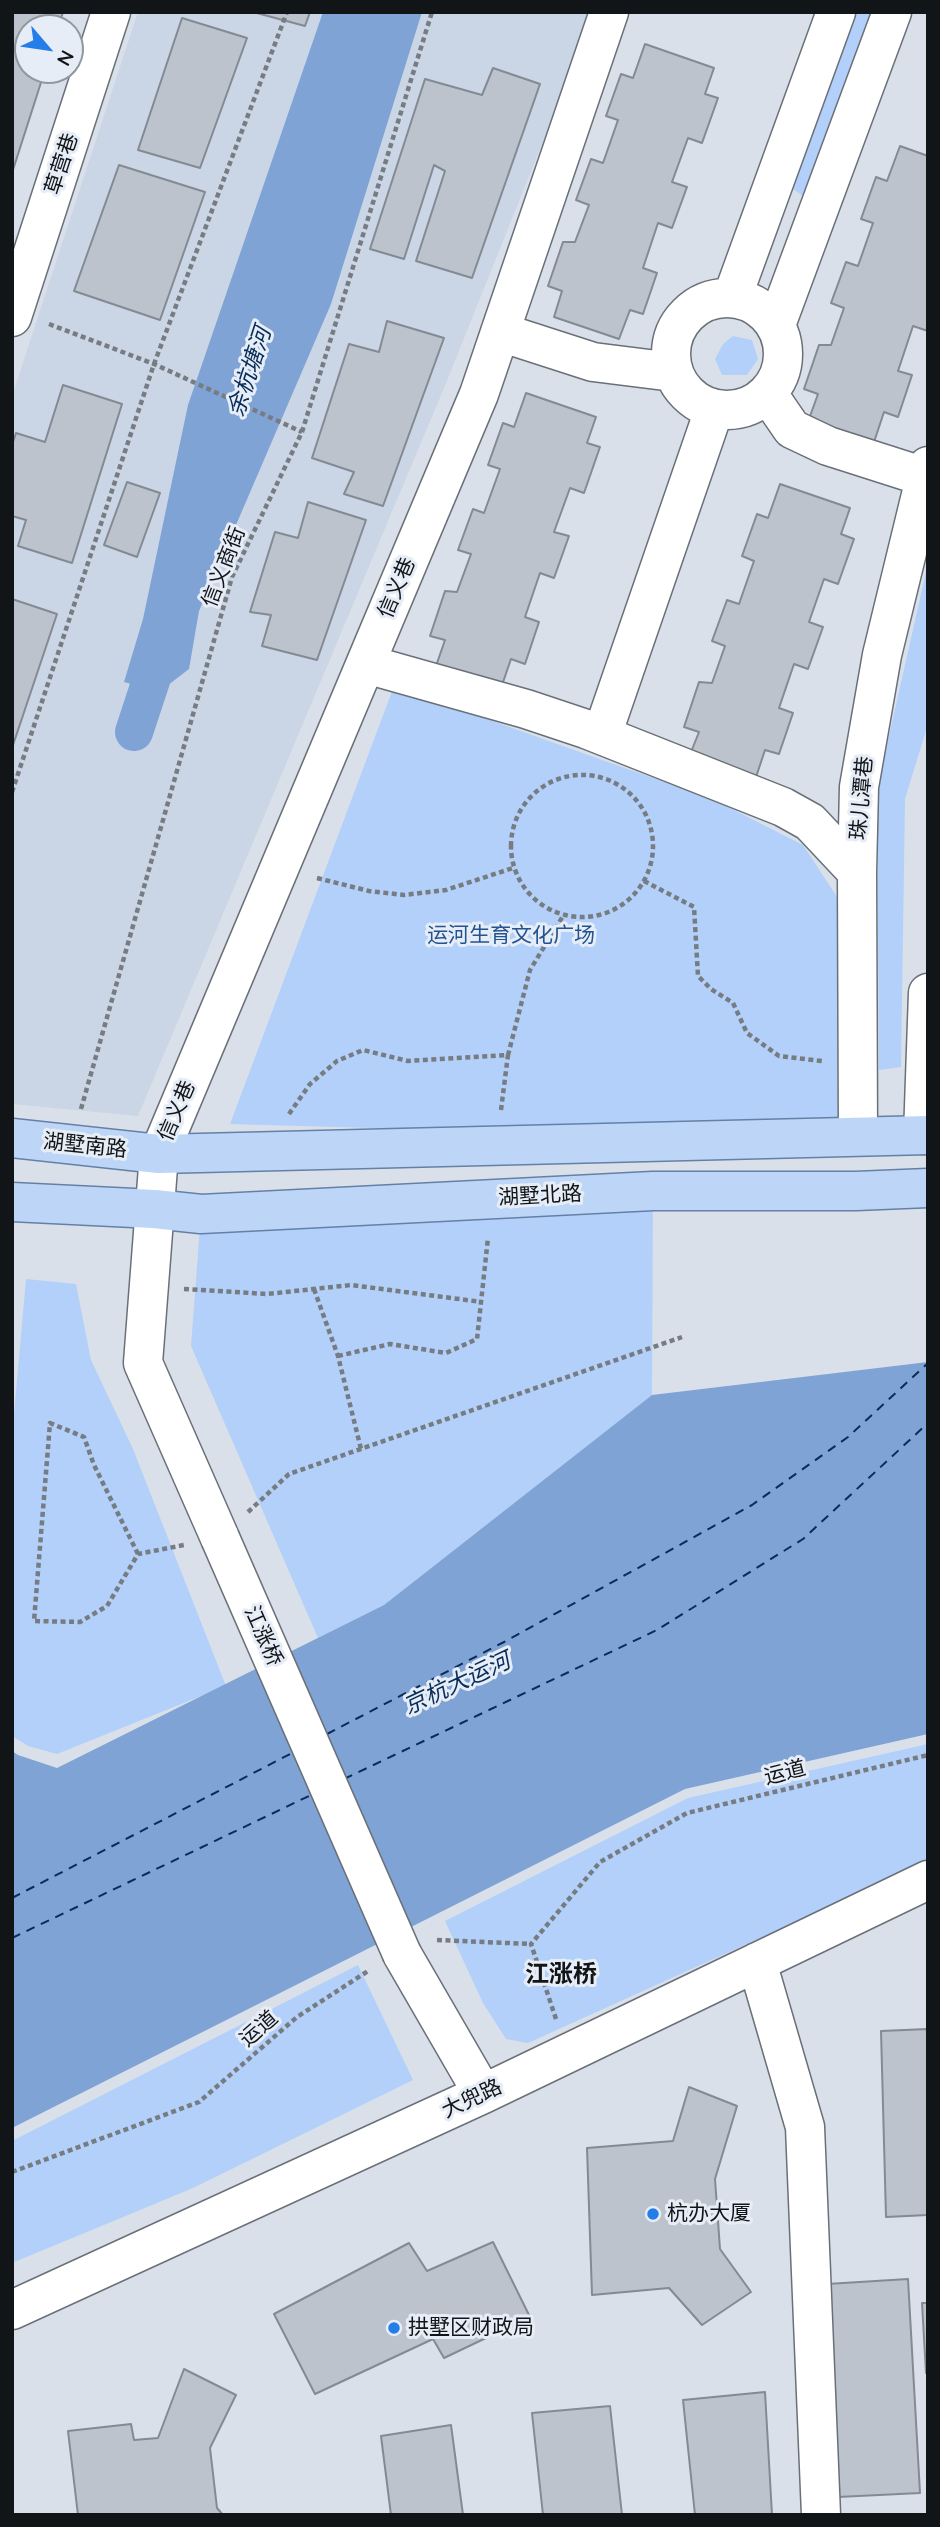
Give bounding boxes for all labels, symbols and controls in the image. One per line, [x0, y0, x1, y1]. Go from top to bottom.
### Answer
north arrow [14, 14, 84, 84]
text: N [52, 46, 79, 70]
street label: 草营巷 [40, 130, 84, 198]
water label: 余杭塘河 [223, 324, 277, 420]
street label: 信义商街 [197, 523, 251, 611]
street label: 信义巷 [373, 554, 421, 622]
street label: 珠儿潭巷 [846, 755, 878, 841]
park label: 运河生育文化广场 [427, 923, 595, 949]
street label: 信义巷 [153, 1077, 201, 1145]
street label: 湖墅南路 [42, 1129, 128, 1163]
street label: 湖墅北路 [497, 1181, 583, 1211]
street label: 江涨桥 [239, 1602, 287, 1670]
water label: 京杭大运河 [399, 1647, 515, 1721]
street label: 运道 [762, 1756, 808, 1790]
district label: 江涨桥 [525, 1961, 597, 1989]
street label: 运道 [235, 2006, 283, 2052]
street label: 大兜路 [438, 2074, 506, 2124]
place label: 杭办大厦 [667, 2201, 751, 2227]
marker: 杭办大厦 [645, 2206, 661, 2222]
place label: 拱墅区财政局 [408, 2315, 534, 2341]
marker: 拱墅区财政局 [386, 2320, 402, 2336]

